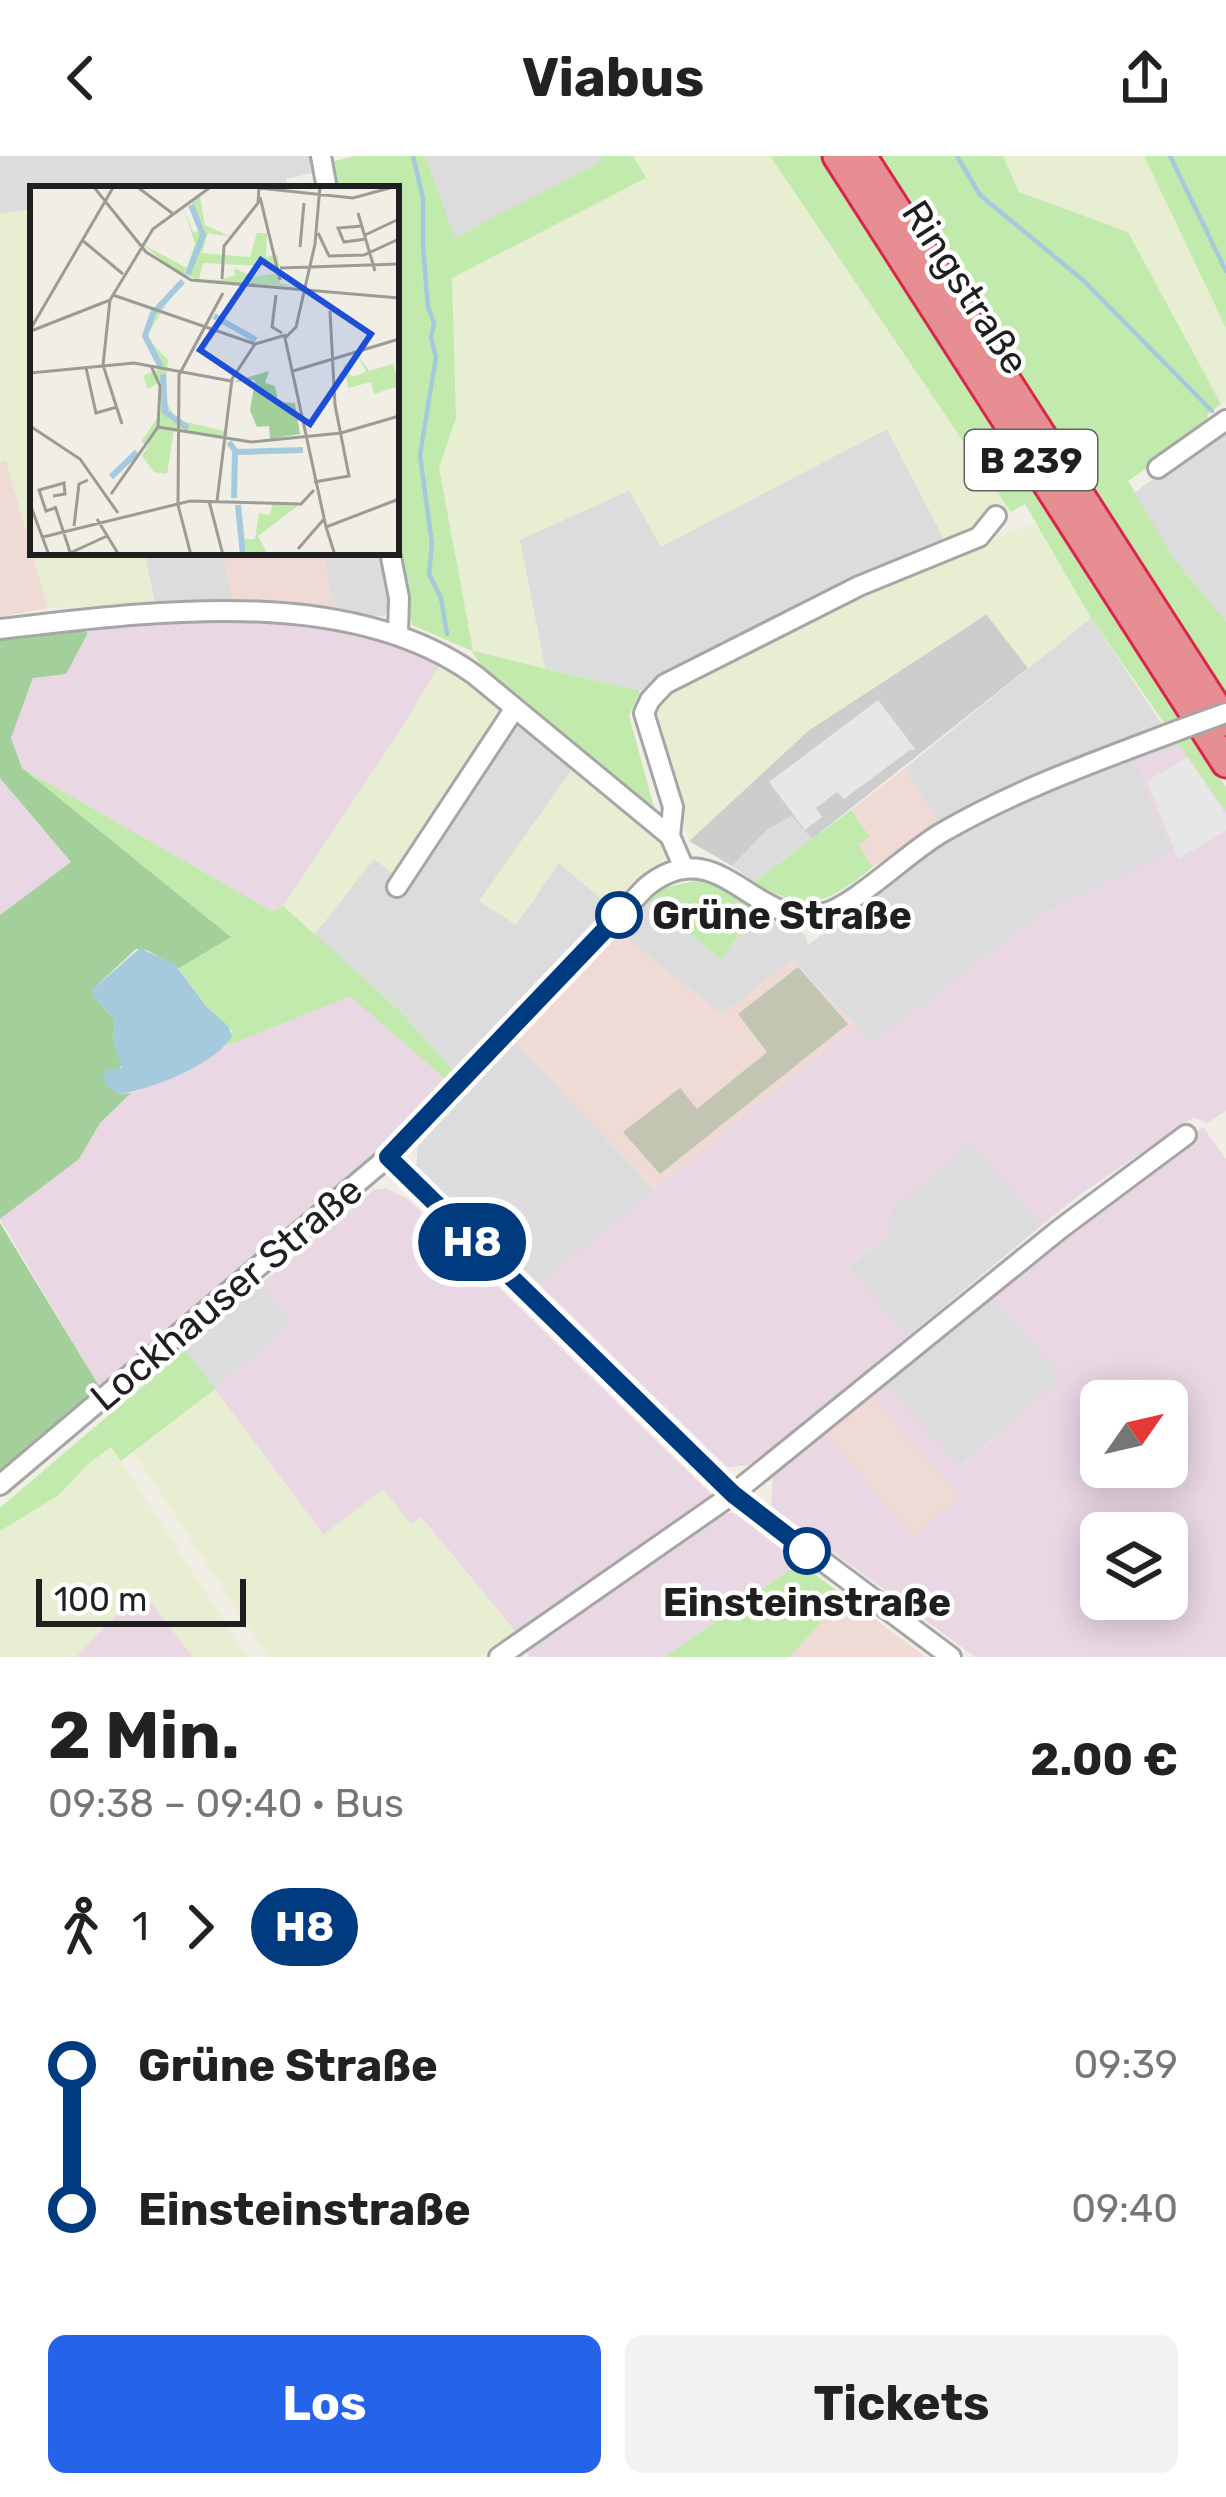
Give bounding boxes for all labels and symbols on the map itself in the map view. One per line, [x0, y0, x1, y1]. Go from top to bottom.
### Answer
inset map [30, 186, 399, 555]
street label: Ringstraße [892, 192, 1038, 383]
road number: B 239 [965, 430, 1097, 490]
marker: Grüne Straße [597, 893, 641, 937]
place label: Grüne Straße [652, 893, 912, 939]
street label: Lockhauser Straße [82, 1167, 372, 1421]
line badge: H8 [418, 1203, 526, 1281]
north arrow [1080, 1380, 1188, 1488]
marker: Einsteinstraße [785, 1529, 829, 1573]
scale bar [36, 1573, 246, 1626]
place label: Einsteinstraße [663, 1580, 951, 1626]

